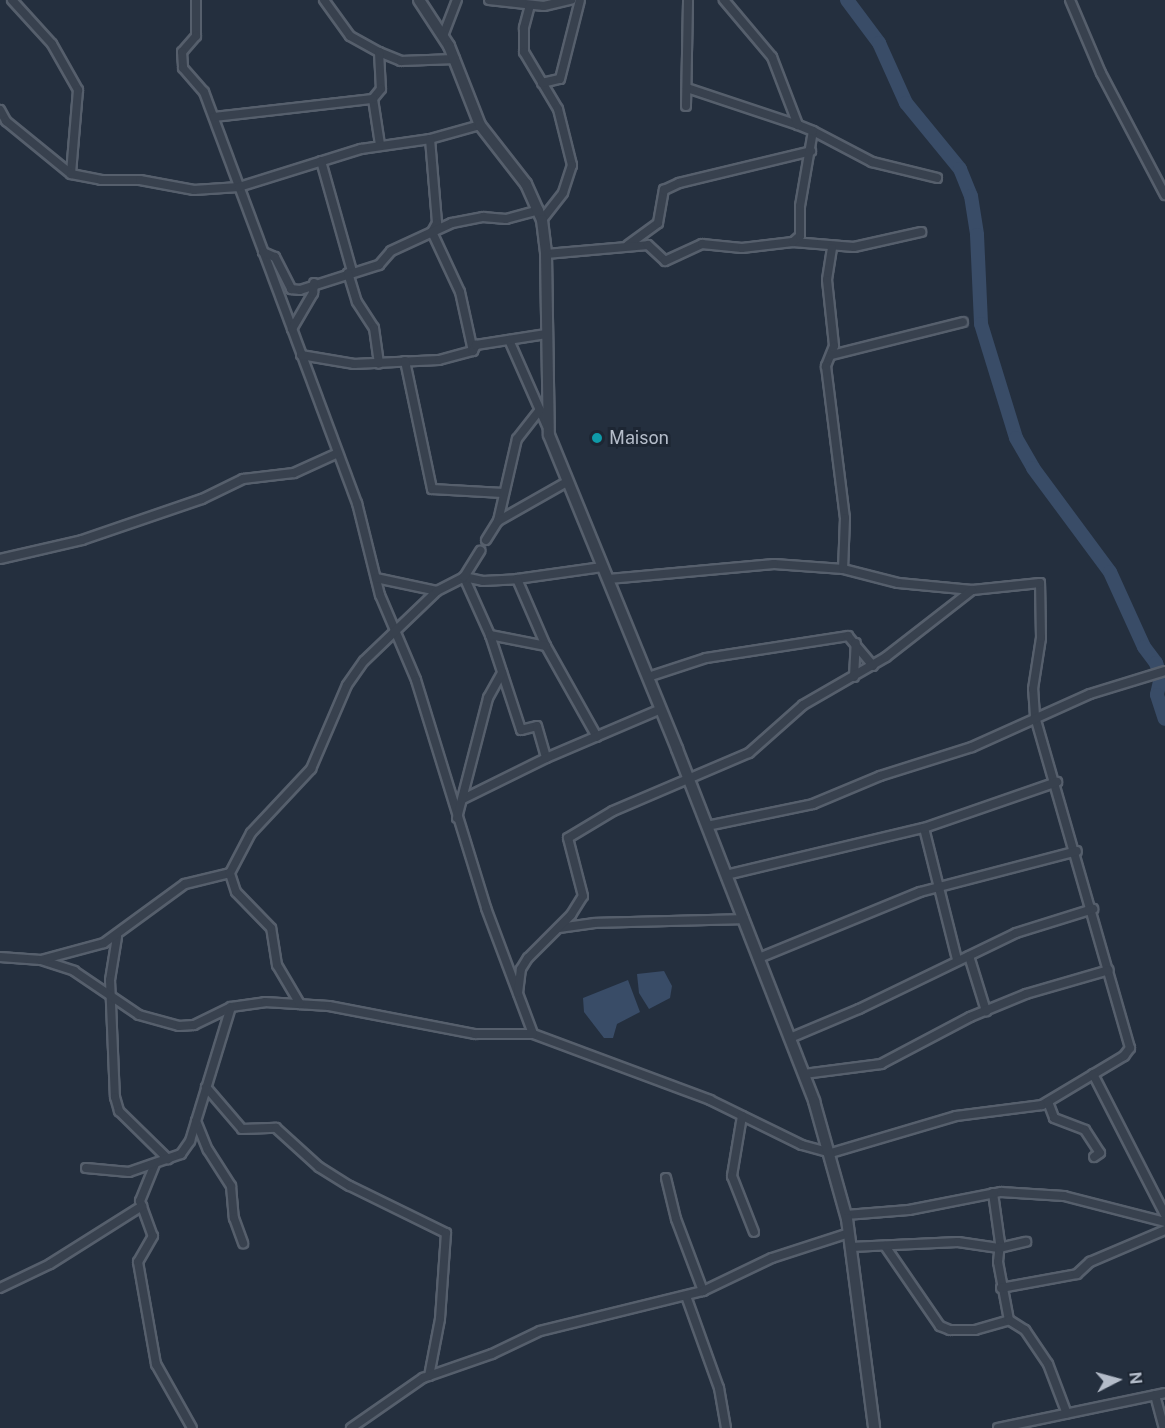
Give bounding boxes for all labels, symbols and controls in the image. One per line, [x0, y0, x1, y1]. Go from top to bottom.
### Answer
place label: Maison [609, 427, 669, 449]
marker: Maison [590, 431, 604, 445]
north arrow [1087, 1350, 1147, 1410]
text: N [1125, 1371, 1145, 1385]

